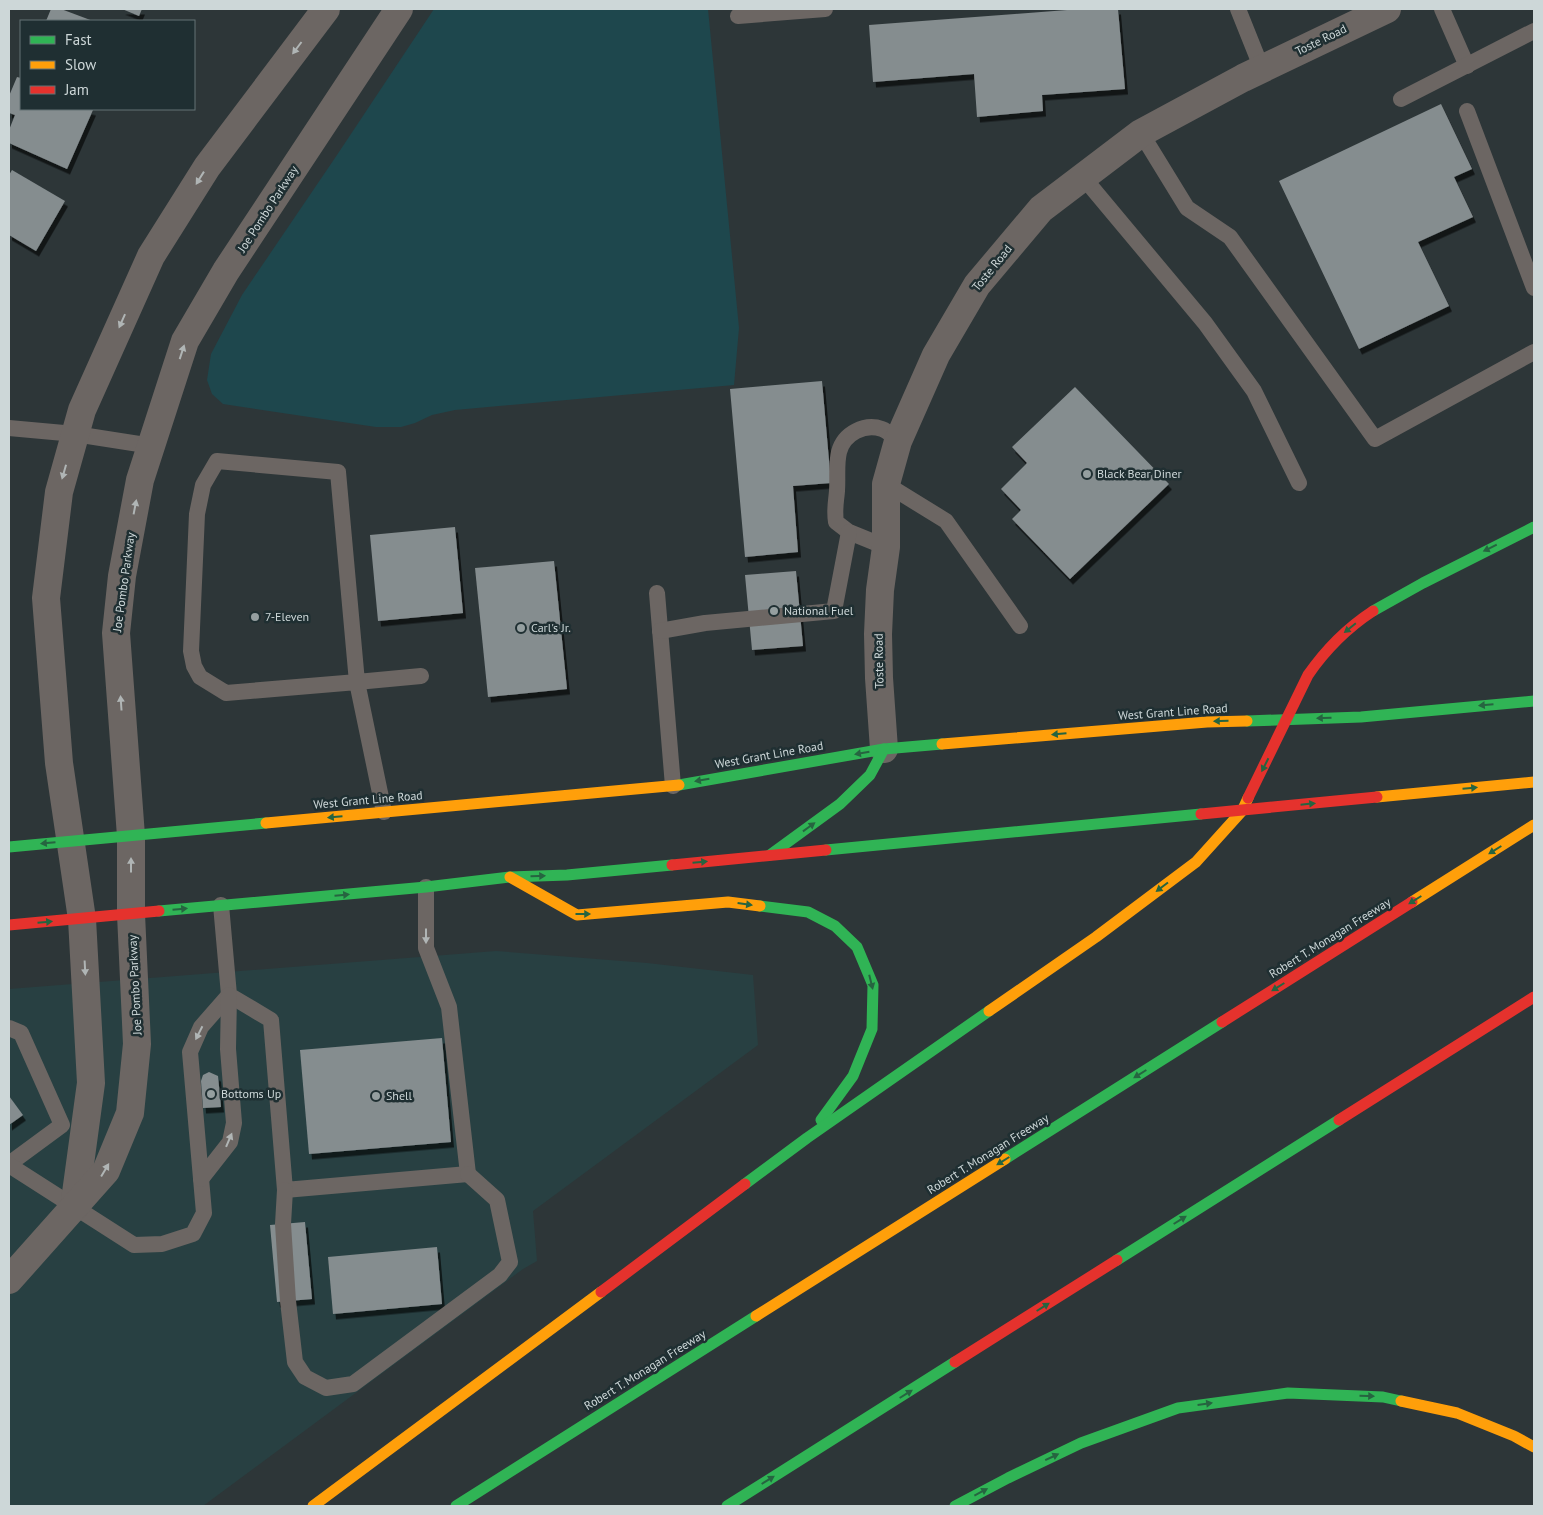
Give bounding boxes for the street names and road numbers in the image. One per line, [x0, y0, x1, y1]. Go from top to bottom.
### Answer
street label: Toste Road [1293, 21, 1349, 58]
street label: Joe Pombo Parkway [233, 162, 301, 256]
street label: Toste Road [968, 241, 1015, 294]
street label: Joe Pombo Parkway [109, 531, 138, 634]
street label: Toste Road [871, 633, 886, 689]
street label: West Grant Line Road [1118, 700, 1228, 723]
street label: West Grant Line Road [714, 738, 824, 771]
street label: West Grant Line Road [313, 787, 423, 812]
street label: Robert T. Monagan Freeway [1266, 894, 1394, 981]
street label: Joe Pombo Parkway [124, 934, 145, 1036]
street label: Robert T. Monagan Freeway [924, 1110, 1052, 1197]
street label: Robert T. Monagan Freeway [581, 1326, 709, 1413]

